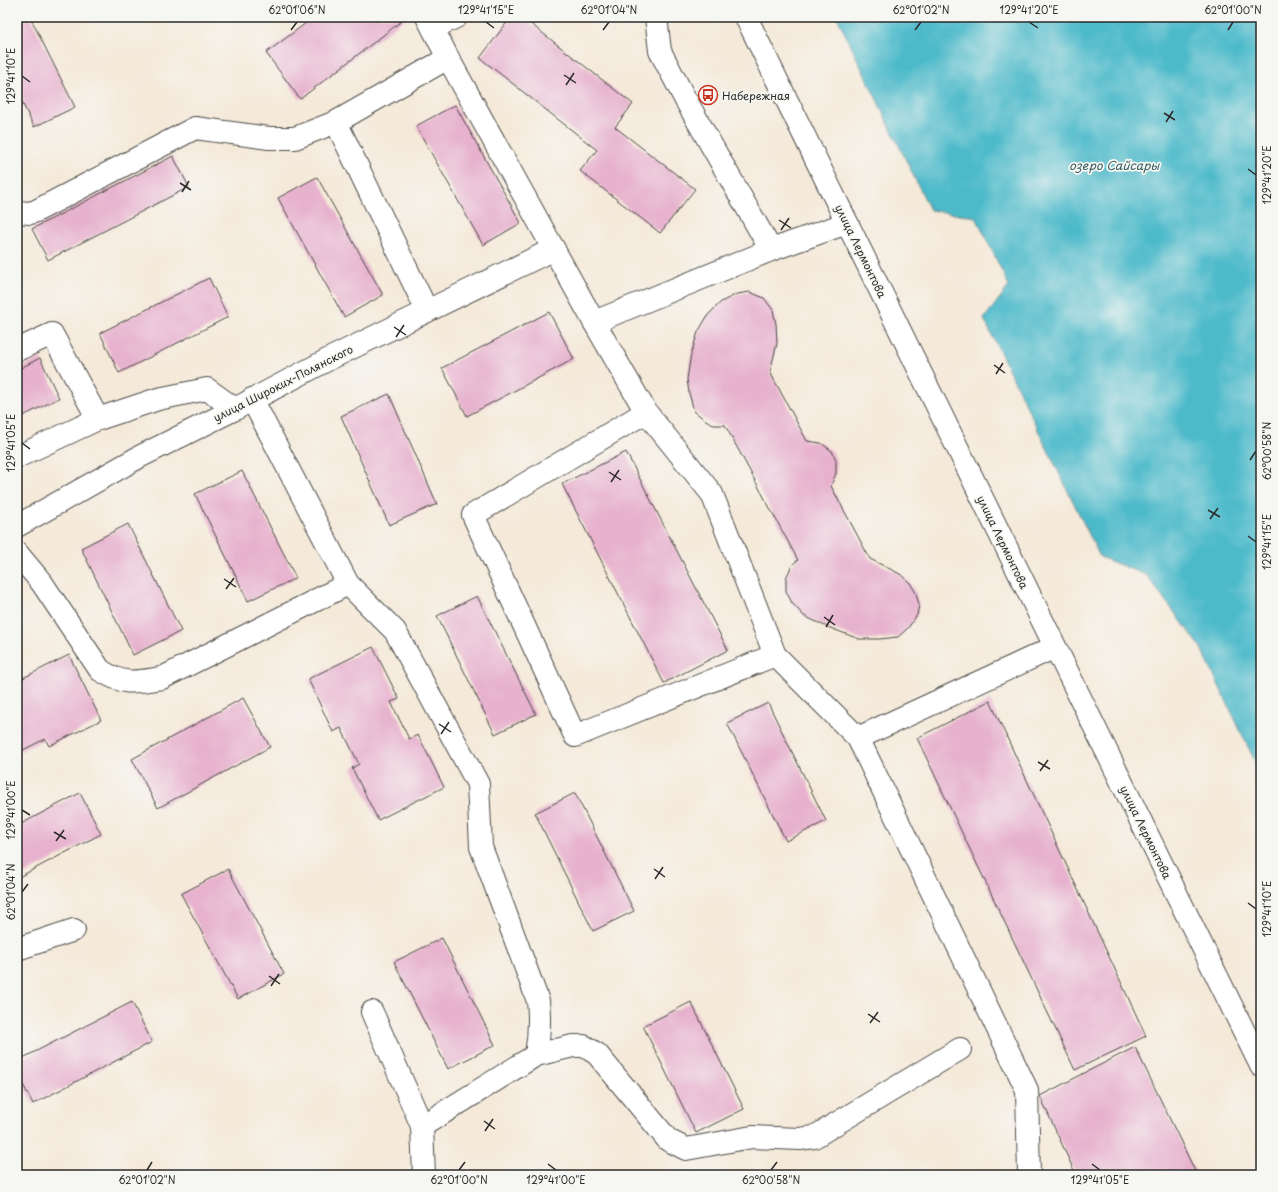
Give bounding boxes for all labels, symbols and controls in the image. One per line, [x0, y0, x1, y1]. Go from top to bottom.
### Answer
text: 62°01'06"N [268, 2, 326, 17]
text: 129°41'15"E [458, 2, 514, 17]
text: 62°01'04"N [581, 2, 638, 17]
text: 62°01'02"N [892, 2, 950, 17]
text: 129°41'20"E [999, 2, 1059, 17]
text: 62°01'00"N [1204, 2, 1262, 17]
text: 129°41'10"E [3, 48, 18, 104]
bus stop icon: Набережная [697, 84, 719, 106]
place label: Набережная [722, 87, 790, 104]
text: 129°41'20"E [1259, 145, 1274, 205]
water label: озеро Сайсары [1069, 156, 1160, 174]
street label: улица Лермонтова [831, 201, 891, 301]
street label: улица Широких-Полянского [210, 340, 356, 426]
text: 129°41'05"E [3, 414, 18, 472]
text: 62°00'58"N [1259, 422, 1274, 480]
street label: улица Лермонтова [973, 492, 1033, 592]
text: 129°41'15"E [1259, 514, 1274, 570]
text: 129°41'00"E [3, 780, 18, 840]
street label: улица Лермонтова [1116, 782, 1176, 882]
text: 62°01'04"N [3, 863, 18, 920]
text: 129°41'10"E [1259, 881, 1274, 937]
text: 62°01'02"N [118, 1172, 176, 1187]
text: 62°01'00"N [430, 1172, 488, 1187]
text: 129°41'00"E [526, 1172, 586, 1187]
text: 62°00'58"N [742, 1172, 800, 1187]
text: 129°41'05"E [1071, 1172, 1129, 1187]

